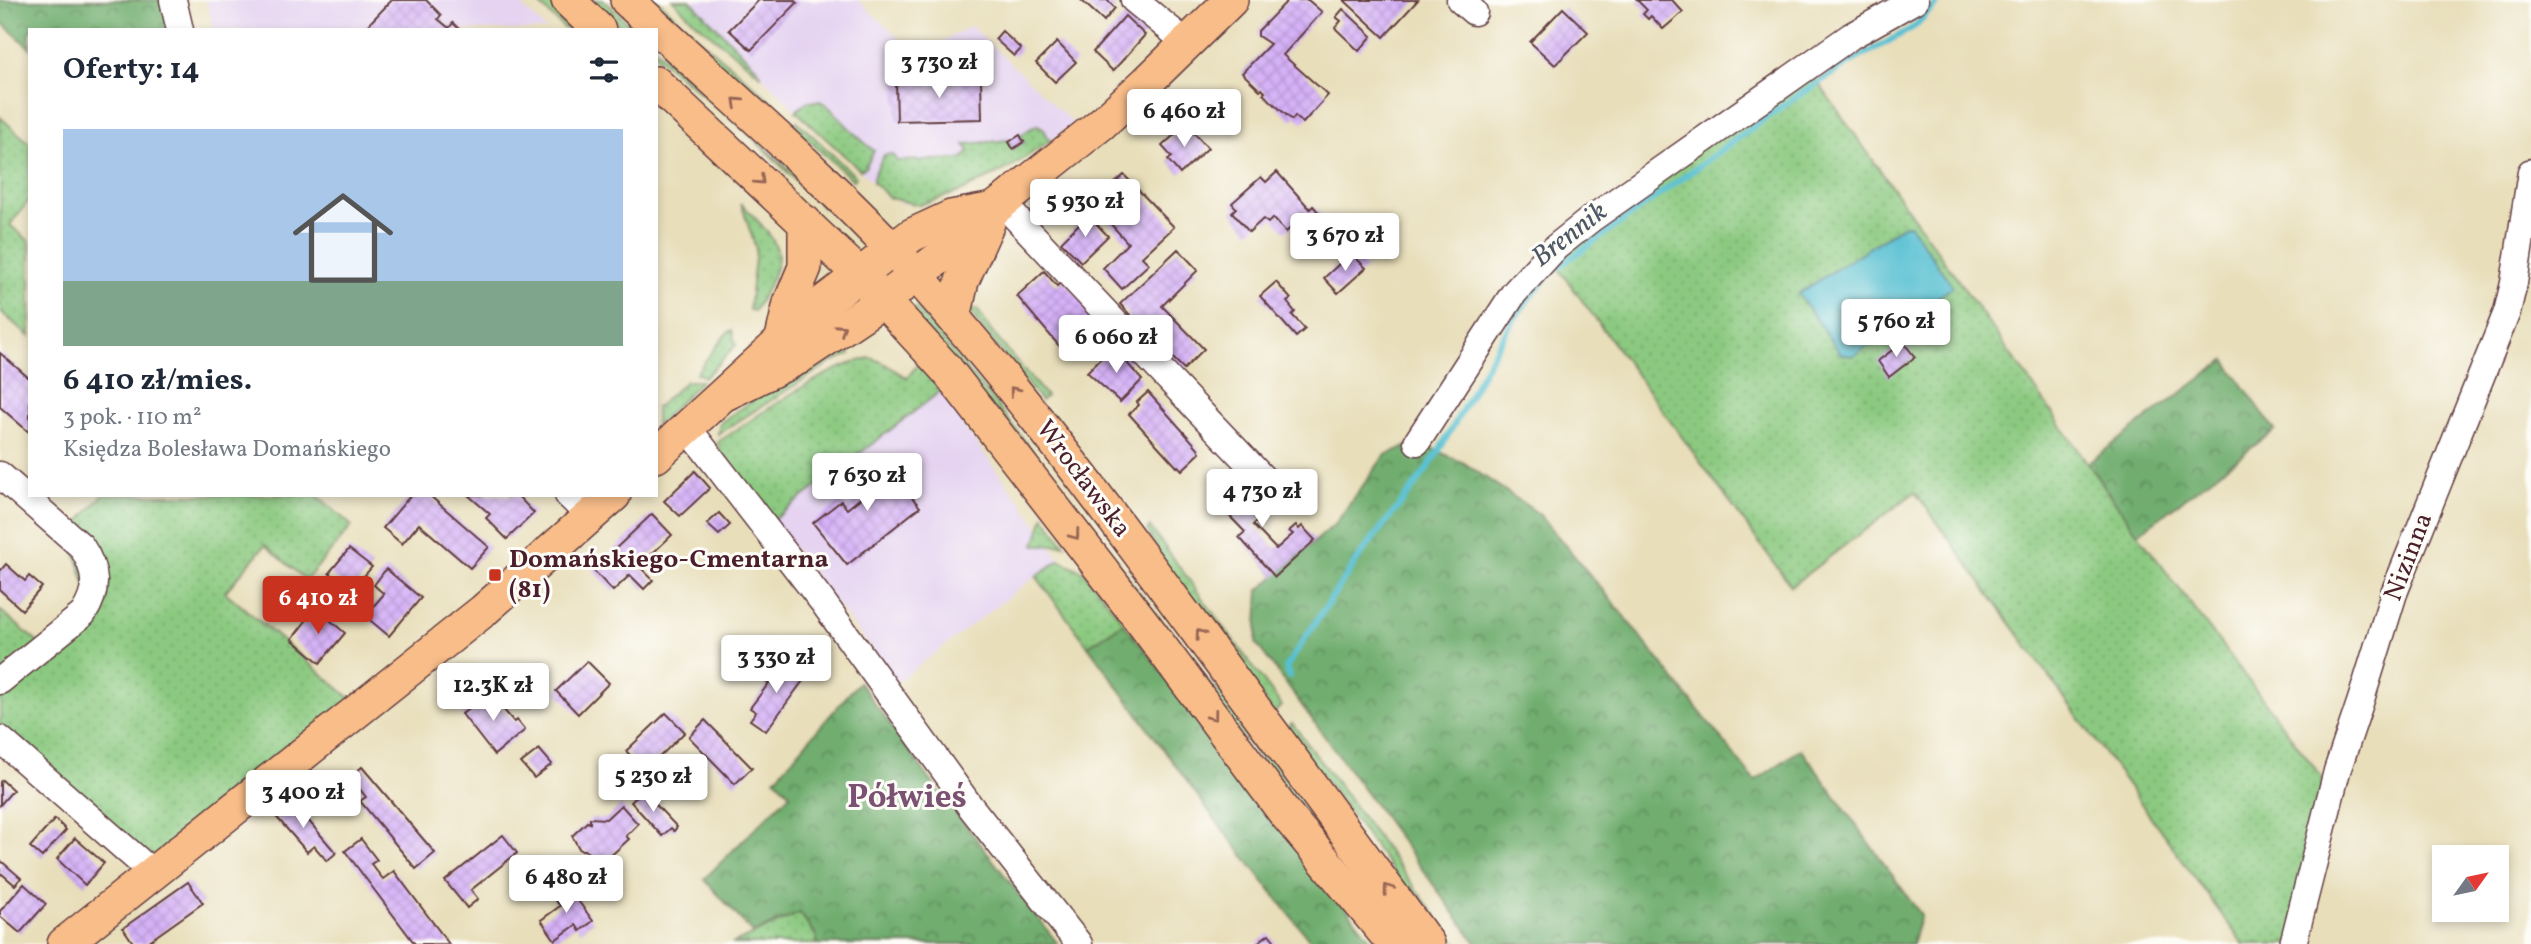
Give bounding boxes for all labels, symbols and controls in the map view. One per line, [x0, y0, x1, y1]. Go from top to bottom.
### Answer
pin: 3 730 zł [867, 41, 1011, 100]
text: 3 730 zł [901, 47, 977, 79]
text: Oferty: 14 [63, 49, 200, 91]
icon: filters [585, 51, 623, 89]
pin: 6 460 zł [1112, 90, 1256, 149]
text: 6 460 zł [1143, 96, 1225, 128]
one-way arrow [732, 97, 745, 110]
one-way arrow [752, 171, 765, 184]
icon: home [280, 175, 406, 301]
pin: 5 930 zł [1013, 180, 1157, 239]
text: 5 930 zł [1046, 186, 1124, 218]
water label: Brennik [1524, 193, 1616, 277]
pin: 3 670 zł [1273, 214, 1417, 273]
text: 3 670 zł [1306, 220, 1384, 252]
pin: 5 760 zł [1824, 300, 1968, 359]
text: 5 760 zł [1857, 306, 1935, 338]
pin: 6 060 zł [1044, 316, 1188, 375]
text: 6 060 zł [1075, 322, 1157, 354]
one-way arrow [833, 325, 846, 337]
text: 6 410 zł/mies. [63, 360, 252, 402]
one-way arrow [1010, 386, 1022, 399]
text: 3 pok. · 110 m² [63, 402, 201, 434]
street label: Wrocławska [1027, 413, 1139, 545]
text: Księdza Bolesława Domańskiego [63, 434, 391, 466]
pin: 7 630 zł [795, 454, 939, 513]
text: 7 630 zł [828, 460, 906, 492]
pin: 4 730 zł [1190, 470, 1334, 529]
text: 4 730 zł [1223, 476, 1301, 508]
street label: Nizinna [2376, 508, 2442, 606]
one-way arrow [1067, 528, 1080, 540]
place label: Domańskiego-Cmentarna (81) [509, 542, 829, 608]
marker: Domańskiego-Cmentarna (81) [487, 567, 503, 583]
pin: 6 410 zł [246, 576, 390, 636]
text: 6 410 zł [279, 583, 357, 615]
one-way arrow [1195, 630, 1208, 642]
pin: 3 330 zł [704, 636, 848, 695]
text: 3 330 zł [737, 642, 815, 674]
pin: 12.3K zł [421, 664, 565, 723]
text: 12.3K zł [453, 670, 533, 702]
one-way arrow [1205, 709, 1217, 721]
pin: 5 230 zł [581, 754, 725, 814]
text: 5 230 zł [615, 761, 692, 793]
pin: 3 400 zł [231, 770, 375, 830]
district label: Półwieś [847, 776, 967, 822]
text: 3 400 zł [262, 777, 344, 809]
north arrow [2432, 845, 2510, 922]
map controls [2432, 845, 2509, 922]
pin: 6 480 zł [494, 856, 638, 915]
text: 6 480 zł [525, 862, 607, 894]
one-way arrow [1383, 884, 1396, 897]

